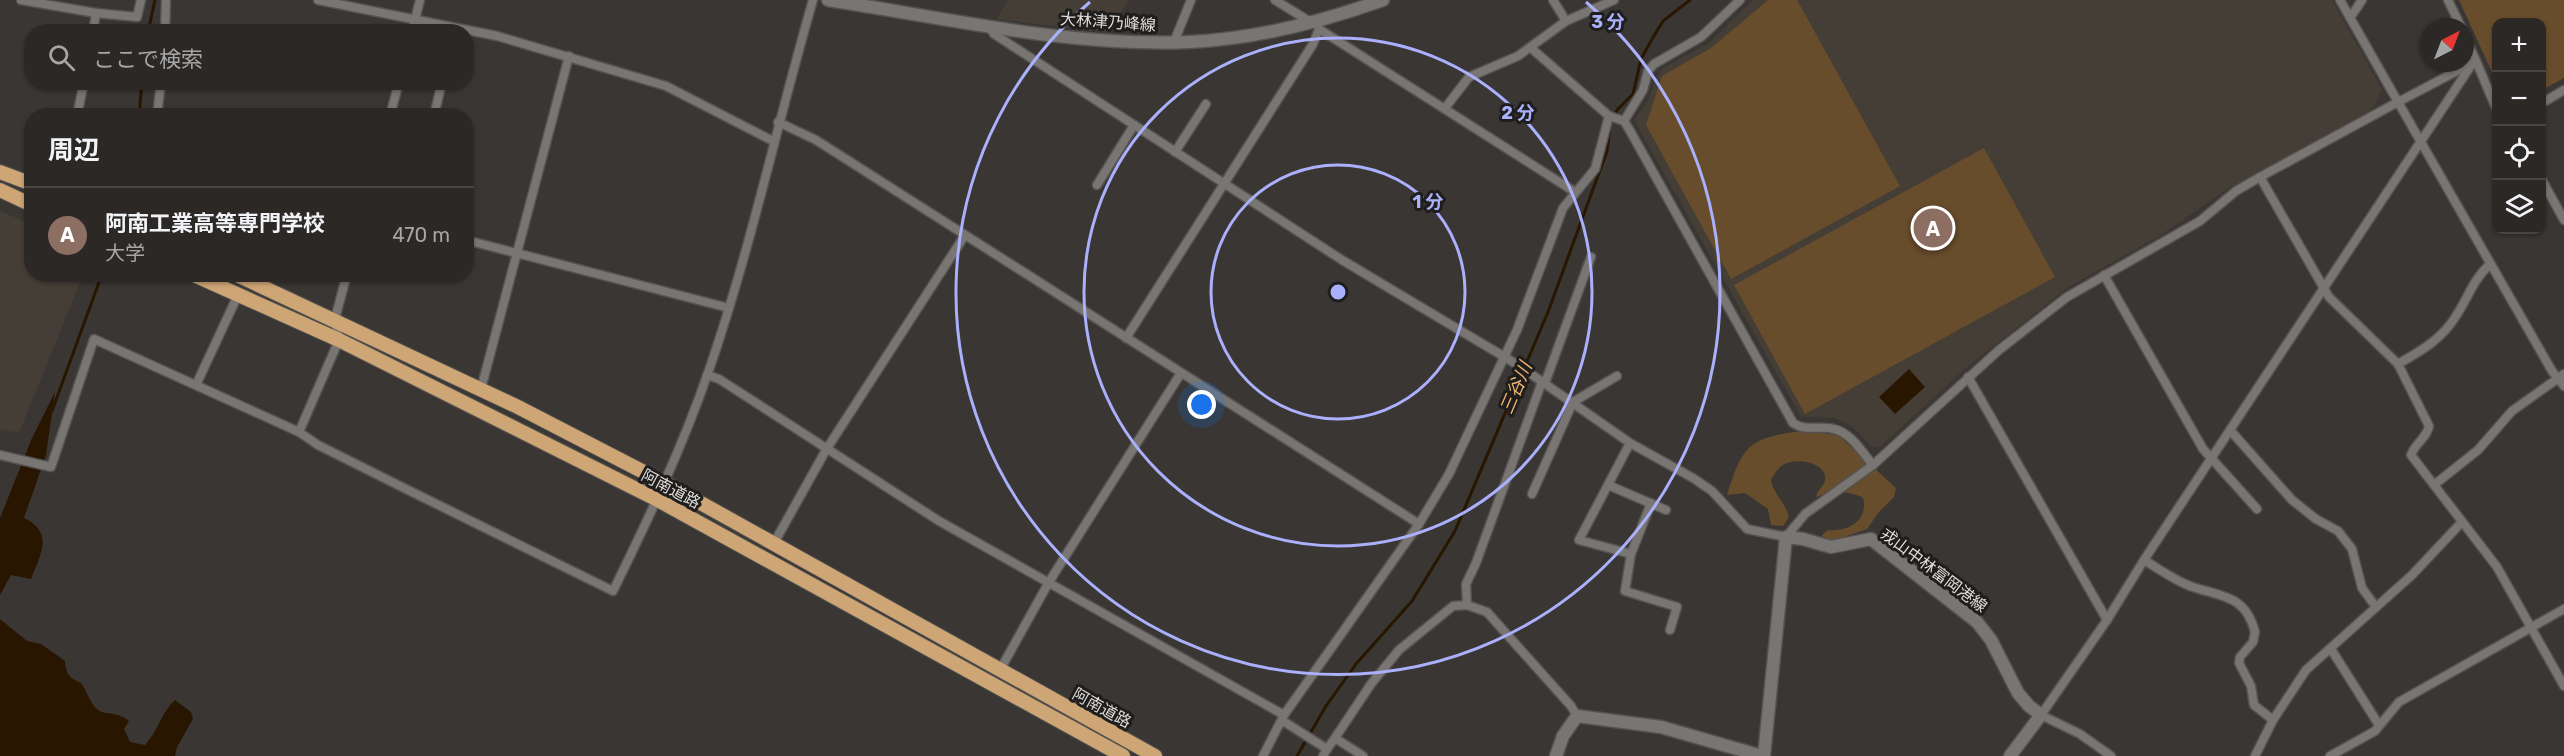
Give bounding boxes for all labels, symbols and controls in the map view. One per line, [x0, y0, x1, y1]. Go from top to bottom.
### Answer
street label: 大林津乃峰線 [1059, 9, 1157, 35]
text: 3 分 [1591, 11, 1625, 33]
north arrow [2420, 18, 2474, 72]
map controls [2492, 18, 2546, 234]
button: + [2492, 18, 2546, 72]
search box [24, 24, 474, 90]
icon: search [45, 41, 78, 74]
text: ここで検索 [93, 46, 203, 73]
button: − [2492, 72, 2546, 126]
text: 2 分 [1501, 102, 1535, 124]
button: locate [2492, 126, 2546, 180]
text: 周辺 [48, 135, 100, 166]
button: layers [2492, 180, 2546, 234]
text: 1 分 [1413, 191, 1443, 213]
pin: A [1914, 206, 1952, 250]
text: 阿南工業高等専門学校 [105, 210, 325, 237]
text: A [60, 223, 75, 247]
text: 470 m [392, 223, 450, 247]
text: 大学 [105, 241, 145, 265]
centre of rings [1328, 282, 1348, 302]
water label: 三谷川 [1495, 357, 1537, 417]
your location [1187, 390, 1216, 419]
street label: 阿南道路 [638, 466, 704, 512]
street label: 戎山中林富岡港線 [1877, 524, 1991, 616]
street label: 阿南道路 [1069, 684, 1135, 732]

